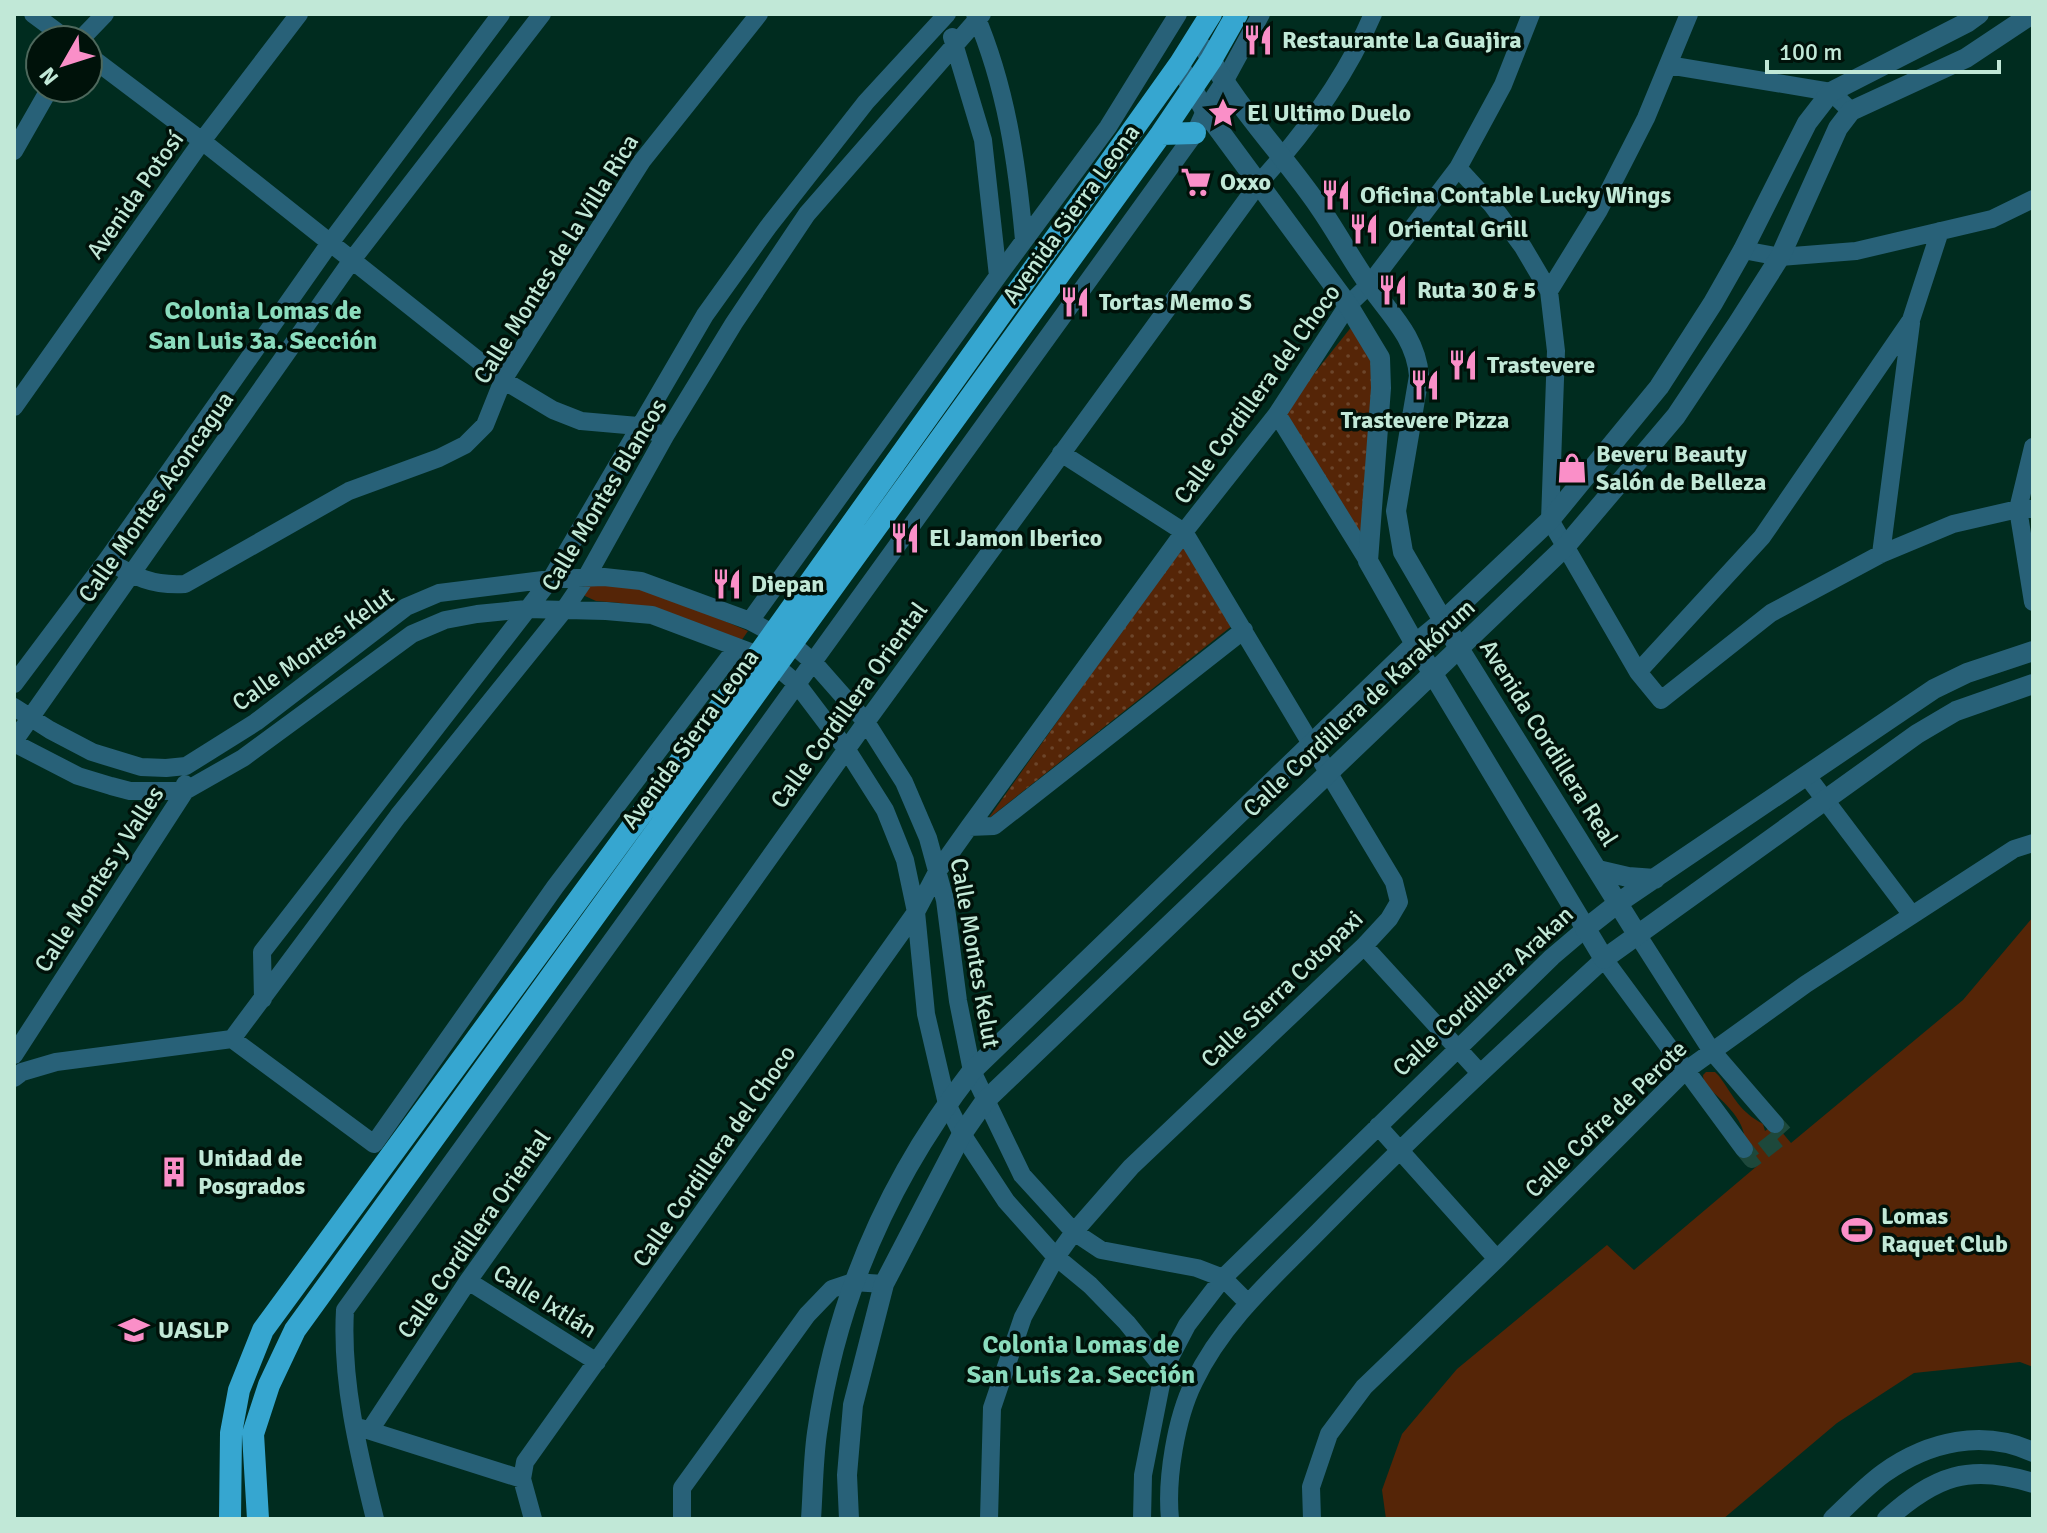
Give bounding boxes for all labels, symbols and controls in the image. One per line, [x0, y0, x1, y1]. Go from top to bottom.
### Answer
restaurant icon: Restaurante La Guajira [1241, 23, 1275, 57]
north arrow [24, 24, 104, 104]
scale bar [1767, 24, 1999, 74]
place label: Restaurante La Guajira [1282, 25, 1522, 55]
text: 100 m [1779, 37, 1842, 67]
text: N [34, 62, 64, 91]
place icon: El Ultimo Duelo [1206, 96, 1240, 130]
place label: El Ultimo Duelo [1247, 98, 1411, 128]
street label: Avenida Sierra Leona [996, 118, 1146, 310]
street label: Avenida Potosí [80, 125, 190, 265]
street label: Calle Montes de la Villa Rica [467, 129, 645, 389]
supermarket icon: Oxxo [1179, 165, 1213, 199]
place label: Oxxo [1220, 167, 1271, 197]
restaurant icon: Oficina Contable Lucky Wings [1319, 178, 1353, 212]
place label: Oficina Contable Lucky Wings [1360, 180, 1671, 210]
restaurant icon: Oriental Grill [1347, 212, 1381, 246]
place label: Oriental Grill [1388, 214, 1528, 244]
restaurant icon: Ruta 30 & 5 [1376, 273, 1410, 307]
place label: Ruta 30 & 5 [1417, 275, 1536, 305]
street label: Calle Cordillera del Choco [1167, 278, 1347, 510]
restaurant icon: Tortas Memo S [1058, 285, 1092, 319]
place label: Tortas Memo S [1099, 287, 1252, 317]
district label: Colonia Lomas de San Luis 3a. Sección [149, 295, 377, 357]
restaurant icon: Trastevere [1446, 348, 1480, 382]
place label: Trastevere [1487, 350, 1595, 380]
restaurant icon: Trastevere Pizza [1408, 368, 1442, 402]
street label: Calle Montes Aconcagua [72, 386, 240, 608]
street label: Calle Montes Blancos [535, 393, 673, 597]
place label: Trastevere Pizza [1341, 405, 1509, 435]
place label: Beveru Beauty Salón de Belleza [1596, 439, 1766, 497]
shop icon: Beveru Beauty Salón de Belleza [1555, 451, 1589, 485]
restaurant icon: El Jamon Iberico [888, 521, 922, 555]
place label: El Jamon Iberico [929, 523, 1102, 553]
restaurant icon: Diepan [710, 567, 744, 601]
place label: Diepan [751, 569, 824, 599]
street label: Calle Montes Kelut [226, 580, 400, 718]
street label: Calle Cordillera de Karakórum [1237, 593, 1481, 823]
street label: Calle Cordillera Oriental [764, 596, 934, 814]
street label: Avenida Cordillera Real [1473, 634, 1625, 852]
street label: Avenida Sierra Leona [615, 643, 765, 835]
street label: Calle Montes y Valles [28, 780, 170, 978]
street label: Calle Montes Kelut [944, 856, 1006, 1050]
street label: Calle Cordillera Arakan [1386, 899, 1580, 1083]
street label: Calle Sierra Cotopaxi [1195, 904, 1369, 1074]
street label: Calle Cofre de Perote [1519, 1034, 1693, 1204]
street label: Calle Cordillera del Choco [626, 1039, 802, 1273]
street label: Calle Cordillera Oriental [391, 1124, 557, 1344]
place label: Unidad de Posgrados [198, 1143, 306, 1201]
building icon: Unidad de Posgrados [157, 1155, 191, 1189]
place label: Lomas Raquet Club [1881, 1201, 2008, 1259]
sports icon: Lomas Raquet Club [1840, 1213, 1874, 1247]
street label: Calle Ixtlán [488, 1257, 602, 1345]
school or university icon: UASLP [117, 1313, 151, 1347]
place label: UASLP [158, 1315, 229, 1345]
district label: Colonia Lomas de San Luis 2a. Sección [967, 1329, 1195, 1391]

